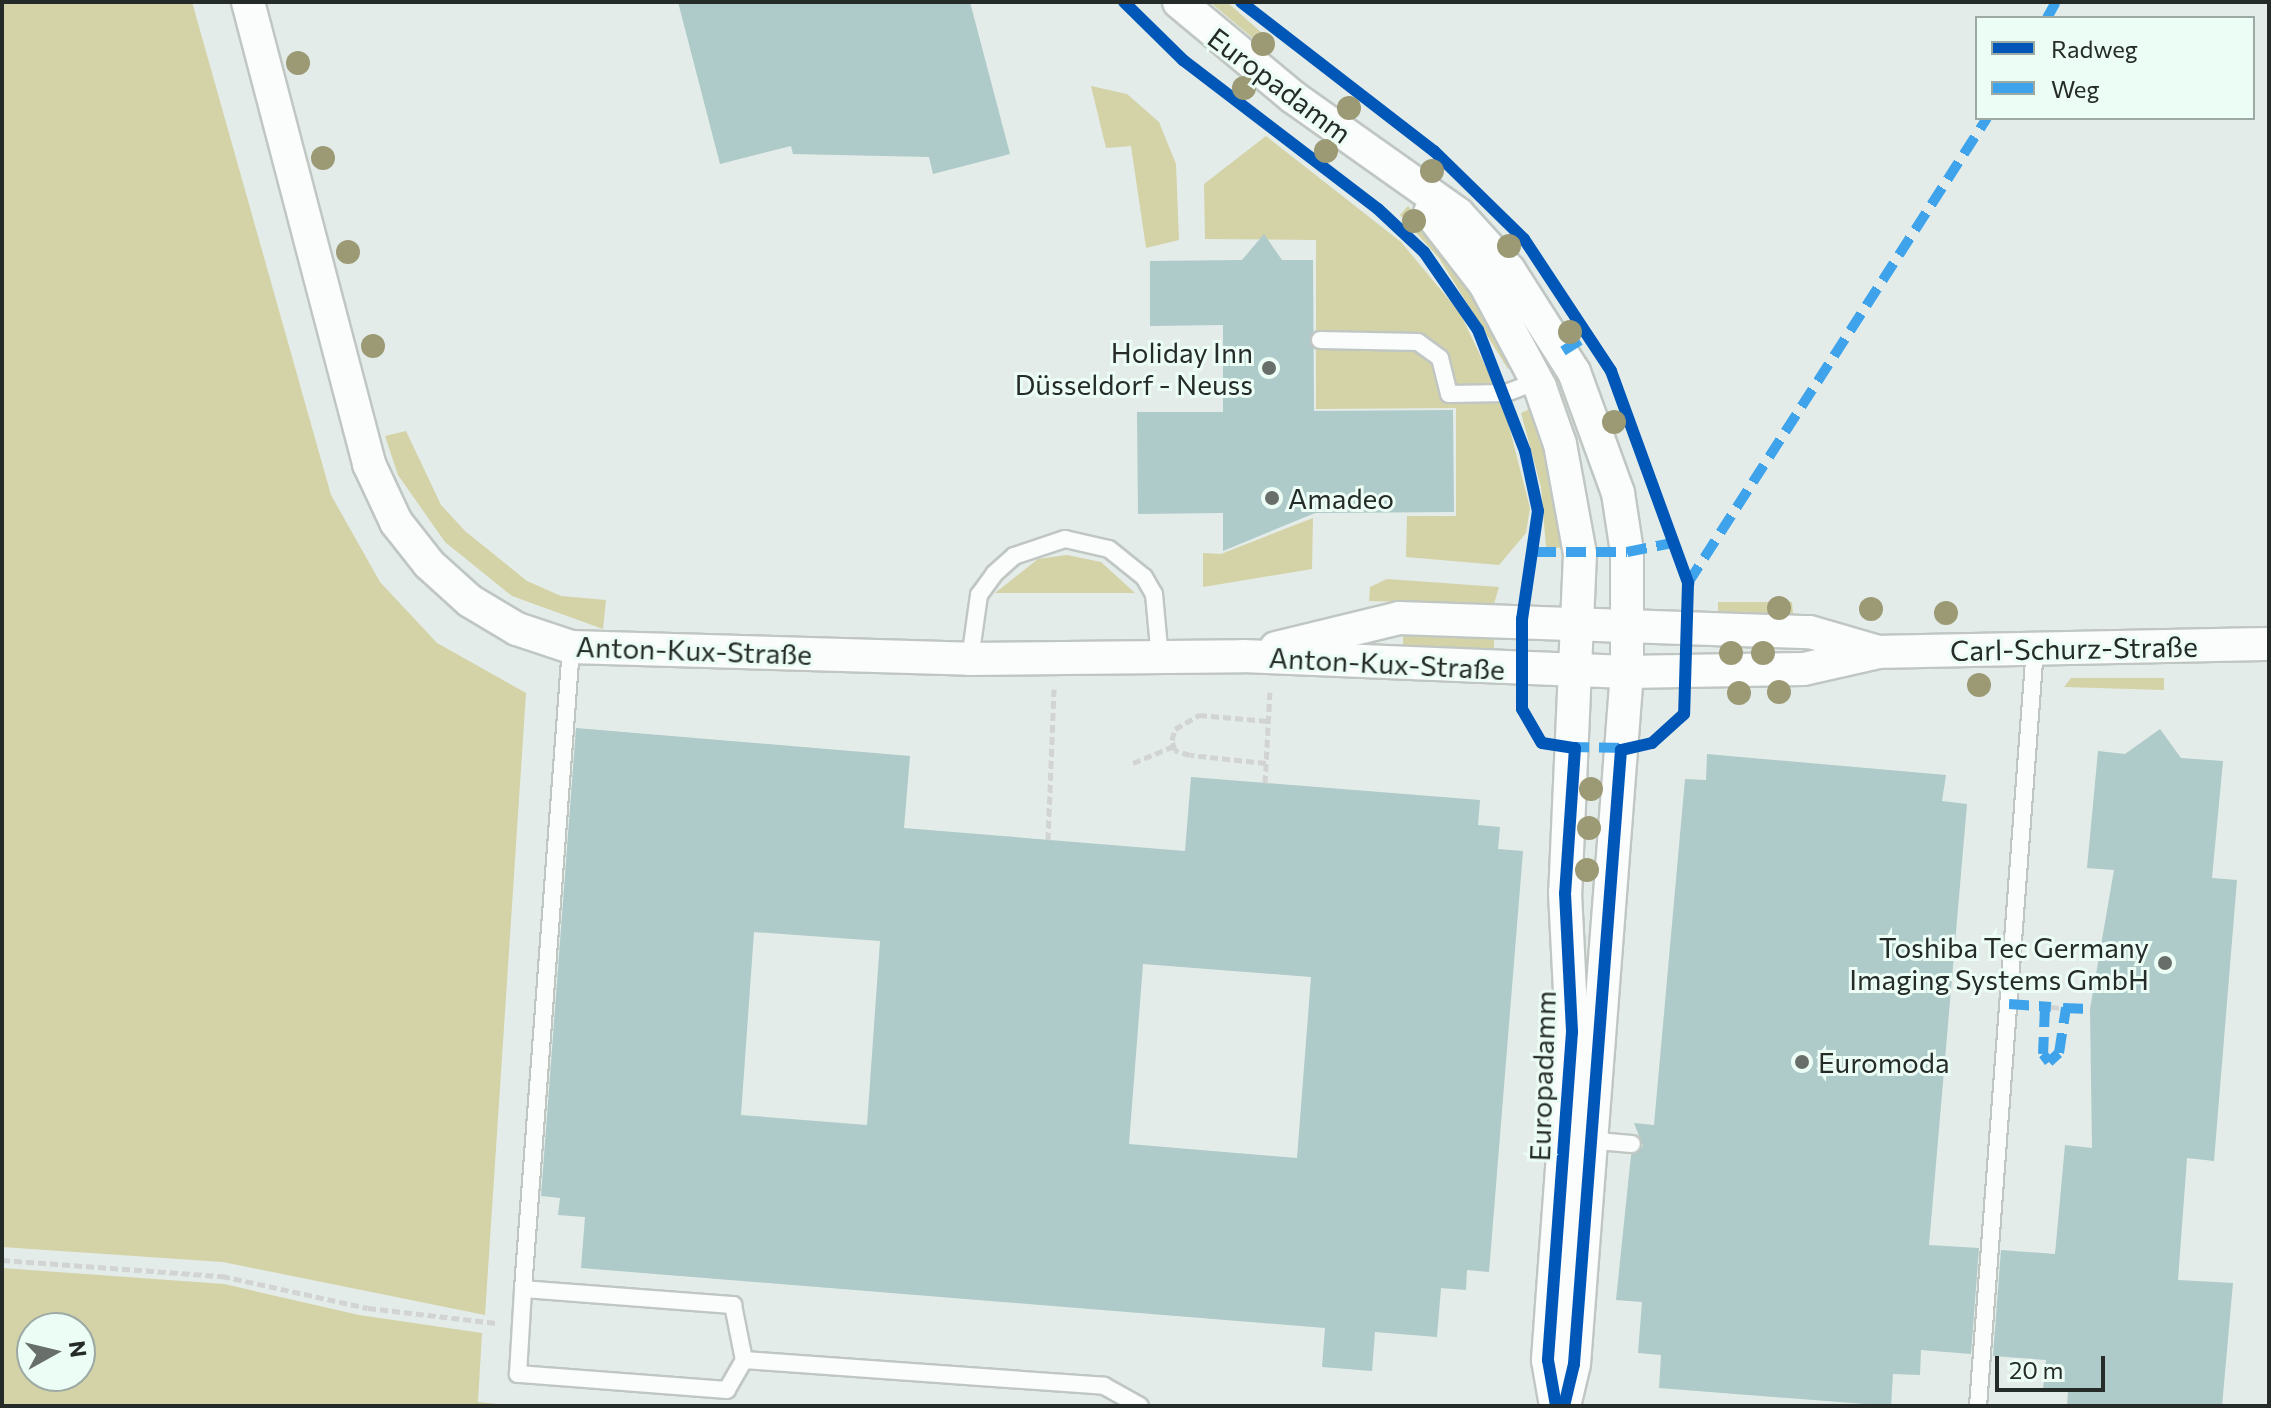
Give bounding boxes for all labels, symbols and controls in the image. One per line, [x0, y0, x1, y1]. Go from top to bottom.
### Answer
legend [1975, 16, 2255, 120]
street label: Europadamm [1202, 20, 1358, 150]
text: Radweg [2051, 34, 2138, 63]
text: Weg [2051, 74, 2099, 103]
place label: Holiday Inn Düsseldorf - Neuss [1015, 335, 1253, 401]
marker: Holiday Inn Düsseldorf - Neuss [1260, 359, 1278, 377]
place label: Amadeo [1288, 481, 1394, 515]
marker: Amadeo [1263, 489, 1281, 507]
street label: Anton-Kux-Straße [575, 629, 813, 671]
street label: Carl-Schurz-Straße [1950, 629, 2198, 667]
street label: Anton-Kux-Straße [1268, 640, 1506, 686]
place label: Toshiba Tec Germany Imaging Systems GmbH [1849, 930, 2149, 996]
marker: Toshiba Tec Germany Imaging Systems GmbH [2156, 954, 2174, 972]
street label: Europadamm [1522, 990, 1562, 1162]
place label: Euromoda [1818, 1045, 1950, 1079]
marker: Euromoda [1793, 1053, 1811, 1071]
north arrow [16, 1312, 96, 1392]
text: N [64, 1339, 93, 1359]
scale bar [1999, 1340, 2109, 1390]
text: 20 m [2009, 1355, 2063, 1384]

